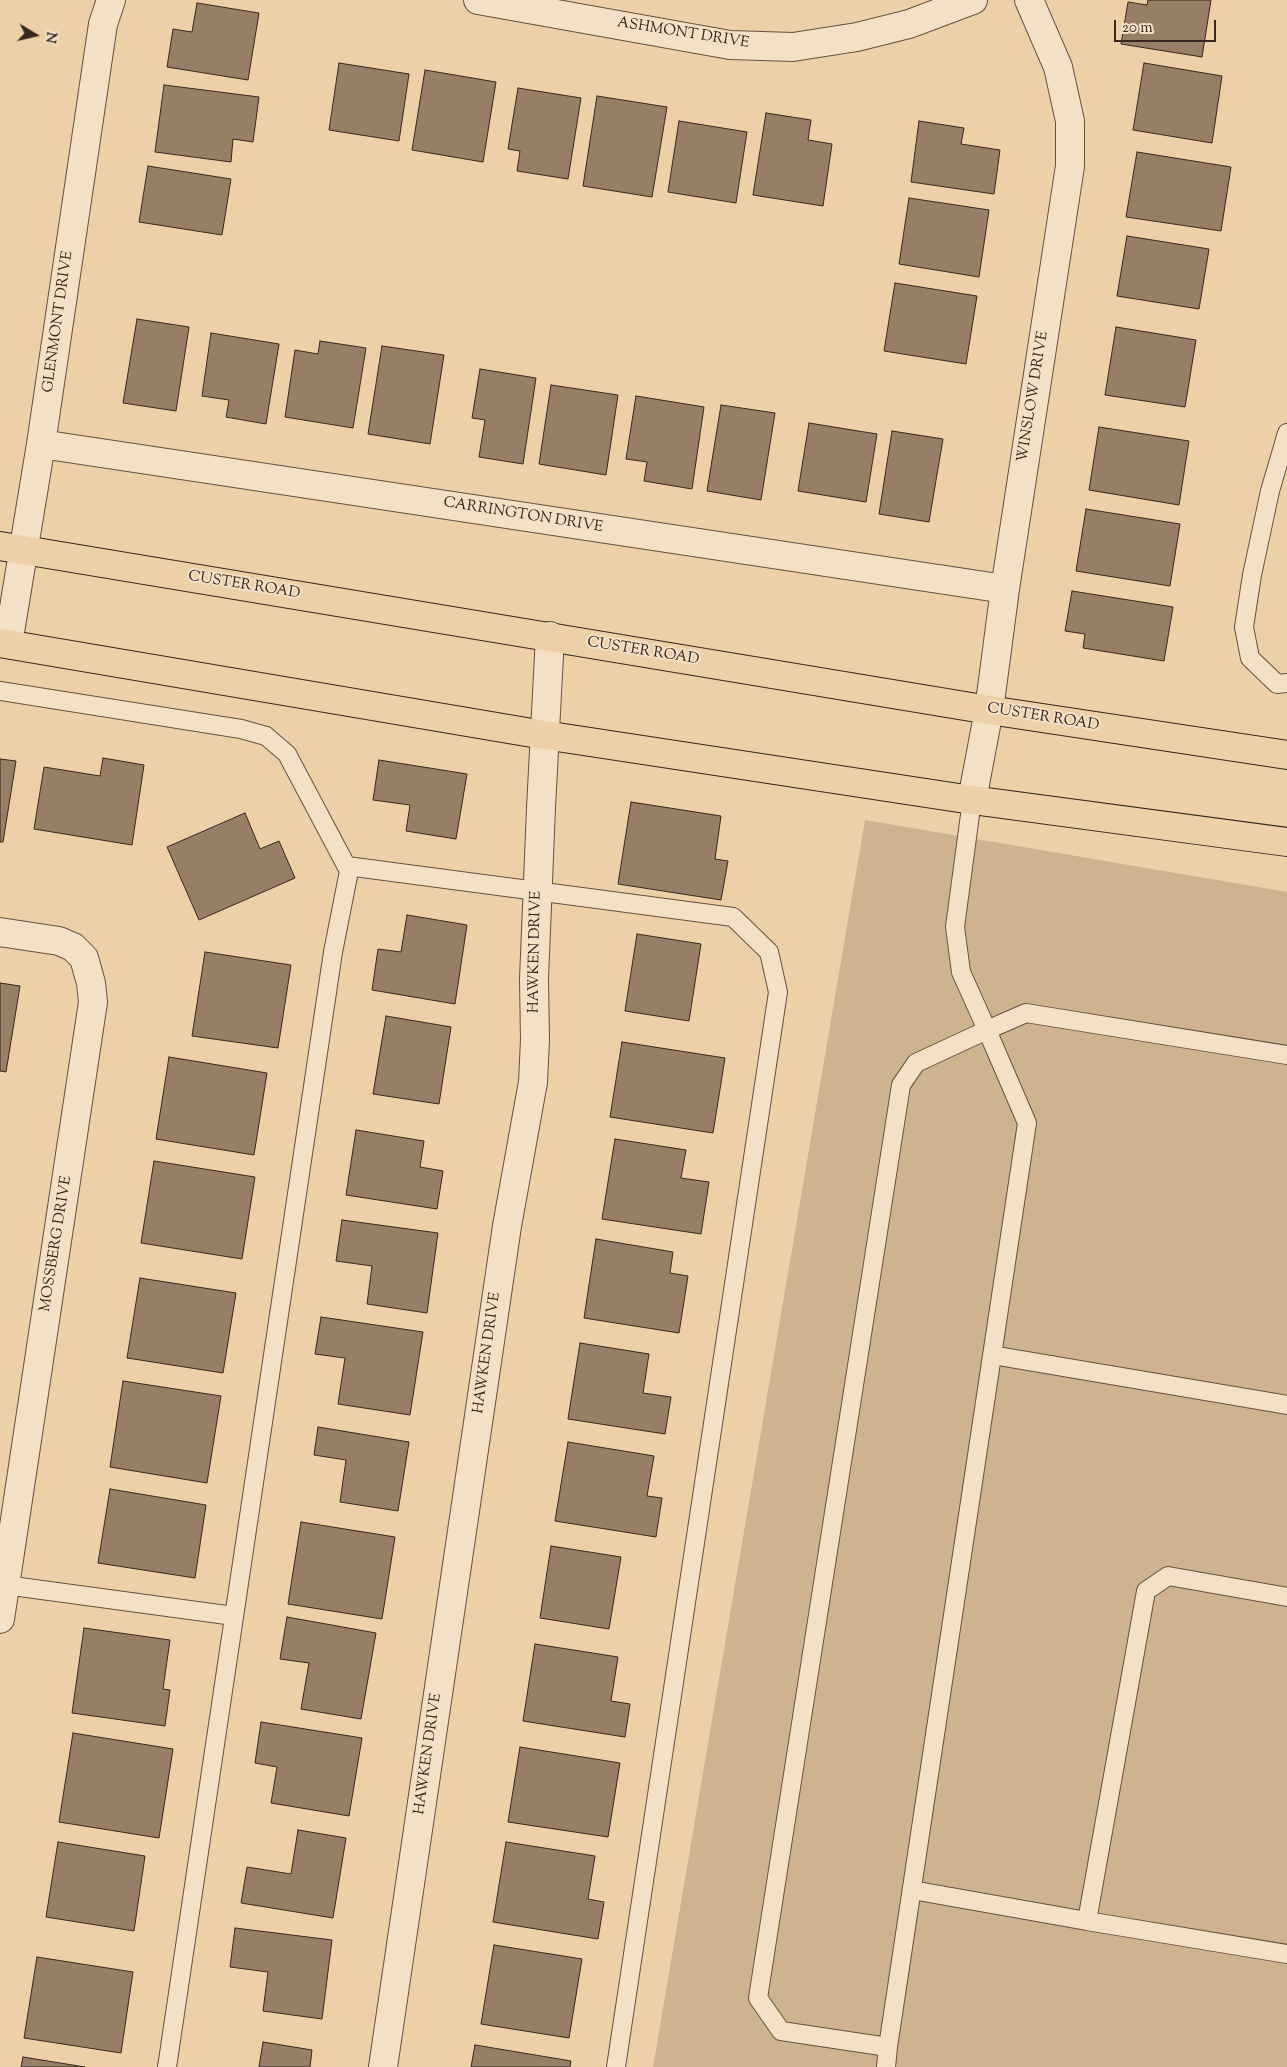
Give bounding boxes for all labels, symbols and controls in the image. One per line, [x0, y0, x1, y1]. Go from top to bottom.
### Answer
north arrow [10, 10, 60, 60]
scale bar [1117, 10, 1220, 42]
street label: ASHMONT DRIVE [616, 15, 750, 53]
text: 20 m [1122, 18, 1153, 39]
text: N [39, 30, 61, 44]
street label: GLENMONT DRIVE [40, 250, 78, 394]
street label: WINSLOW DRIVE [1015, 330, 1053, 464]
street label: CARRINGTON DRIVE [442, 494, 604, 538]
street label: CUSTER ROAD [187, 568, 301, 604]
street label: CUSTER ROAD [586, 634, 700, 670]
street label: CUSTER ROAD [986, 700, 1100, 736]
street label: HAWKEN DRIVE [526, 891, 546, 1013]
street label: MOSSBERG DRIVE [37, 1175, 77, 1313]
street label: HAWKEN DRIVE [471, 1291, 505, 1415]
street label: HAWKEN DRIVE [412, 1692, 446, 1816]

